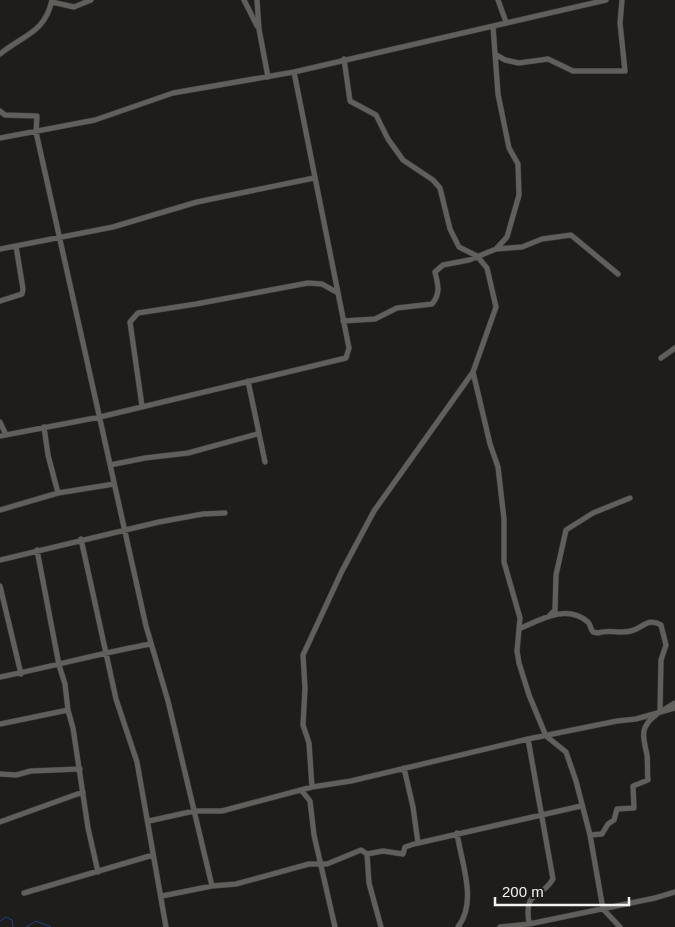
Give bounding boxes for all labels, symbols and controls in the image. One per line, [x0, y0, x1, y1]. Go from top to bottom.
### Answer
scale bar [495, 874, 629, 906]
text: 200 m [502, 883, 544, 900]

